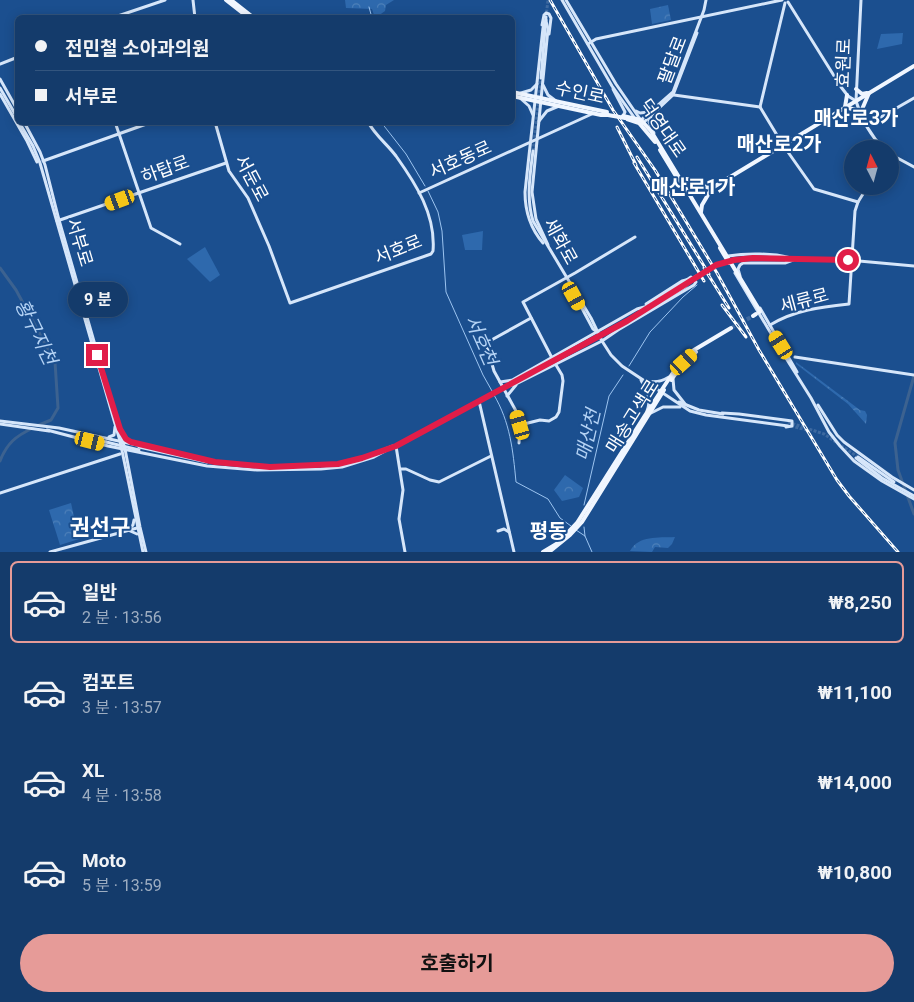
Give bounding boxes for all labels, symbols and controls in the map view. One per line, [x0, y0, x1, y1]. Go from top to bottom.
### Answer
street label: 팔달로 [653, 33, 691, 87]
text: 전민철 소아과의원 [65, 37, 210, 60]
street label: 효원로 [832, 38, 854, 88]
street label: 수인로 [554, 77, 606, 107]
text: 서부로 [65, 85, 117, 108]
street label: 덕영대로 [635, 95, 691, 161]
district label: 매산로3가 [813, 106, 899, 130]
district label: 매산로2가 [736, 132, 822, 156]
street label: 서호동로 [425, 136, 495, 182]
north arrow [844, 140, 899, 195]
map controls [844, 140, 899, 195]
street label: 하탑로 [138, 151, 192, 187]
street label: 서둔로 [231, 151, 273, 205]
district label: 매산로1가 [650, 175, 736, 199]
car [103, 188, 136, 212]
street label: 세화로 [540, 214, 582, 268]
street label: 서부로 [63, 215, 97, 269]
street label: 서호로 [371, 230, 425, 268]
route start [837, 249, 859, 271]
car [560, 279, 587, 313]
callout: 9 분 [67, 282, 127, 318]
street label: 세류로 [777, 283, 831, 317]
text: 9 분 [84, 290, 112, 309]
water label: 황구지천 [10, 296, 62, 370]
water label: 서호천 [460, 311, 503, 370]
car [766, 328, 795, 362]
route end [86, 344, 108, 366]
car [667, 346, 700, 378]
street label: 매송고색로 [601, 375, 663, 457]
water label: 매산천 [571, 405, 605, 463]
car [508, 409, 531, 441]
car [73, 430, 106, 452]
district label: 권선구 [70, 515, 130, 540]
district label: 평동 [530, 519, 566, 543]
icon: car [22, 580, 67, 625]
text: 일반 [82, 581, 117, 604]
text: ₩8,250 [828, 591, 892, 614]
text: 2 분 · 13:56 [82, 608, 162, 627]
icon: car [22, 670, 67, 715]
text: 컴포트 [82, 671, 134, 694]
text: ₩11,100 [817, 681, 892, 704]
text: 3 분 · 13:57 [82, 698, 162, 717]
text: XL [82, 759, 104, 782]
icon: car [22, 760, 67, 805]
text: ₩14,000 [817, 771, 892, 794]
text: 4 분 · 13:58 [82, 786, 162, 805]
text: Moto [82, 849, 126, 872]
icon: car [22, 850, 67, 895]
text: ₩10,800 [817, 861, 892, 884]
text: 5 분 · 13:59 [82, 876, 162, 895]
button: 호출하기 [20, 934, 894, 992]

